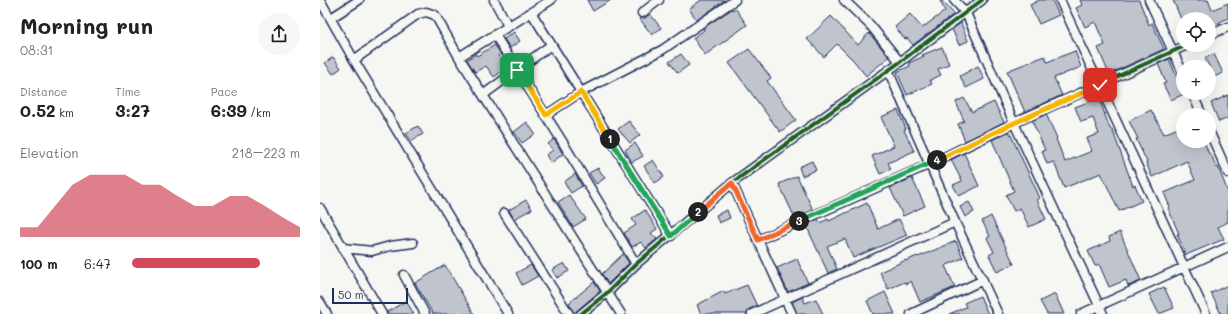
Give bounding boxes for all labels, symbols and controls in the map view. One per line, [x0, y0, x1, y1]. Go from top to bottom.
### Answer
text: Morning run [20, 11, 153, 40]
map controls [1176, 12, 1216, 148]
button: locate [1176, 12, 1216, 52]
button: share [258, 13, 300, 55]
text: 08:31 [20, 41, 53, 58]
pin [500, 53, 534, 87]
icon: arrive [506, 59, 528, 81]
button: + [1176, 60, 1216, 100]
pin [1083, 68, 1117, 102]
icon: check [1089, 74, 1111, 96]
text: Distance [20, 84, 67, 99]
text: Time [115, 84, 140, 99]
text: Pace [211, 84, 238, 99]
text: 0.52 [20, 99, 56, 121]
text: 3:27 [115, 99, 150, 121]
text: 6:39 [211, 99, 247, 121]
text: km [56, 105, 74, 120]
text: /km [247, 105, 271, 120]
button: − [1176, 108, 1216, 148]
pin: 1 [600, 129, 620, 149]
text: 1 [608, 131, 612, 146]
text: Elevation [20, 144, 78, 161]
text: 218–223 m [232, 144, 300, 161]
pin: 4 [927, 150, 947, 170]
text: 4 [934, 152, 940, 167]
pin: 2 [688, 202, 708, 222]
text: 2 [695, 204, 701, 219]
pin: 3 [789, 211, 809, 231]
text: 3 [796, 213, 802, 228]
text: 100 m [20, 255, 57, 272]
text: 6:47 [84, 255, 111, 272]
scale bar [332, 286, 408, 305]
text: 50 m [338, 287, 364, 302]

